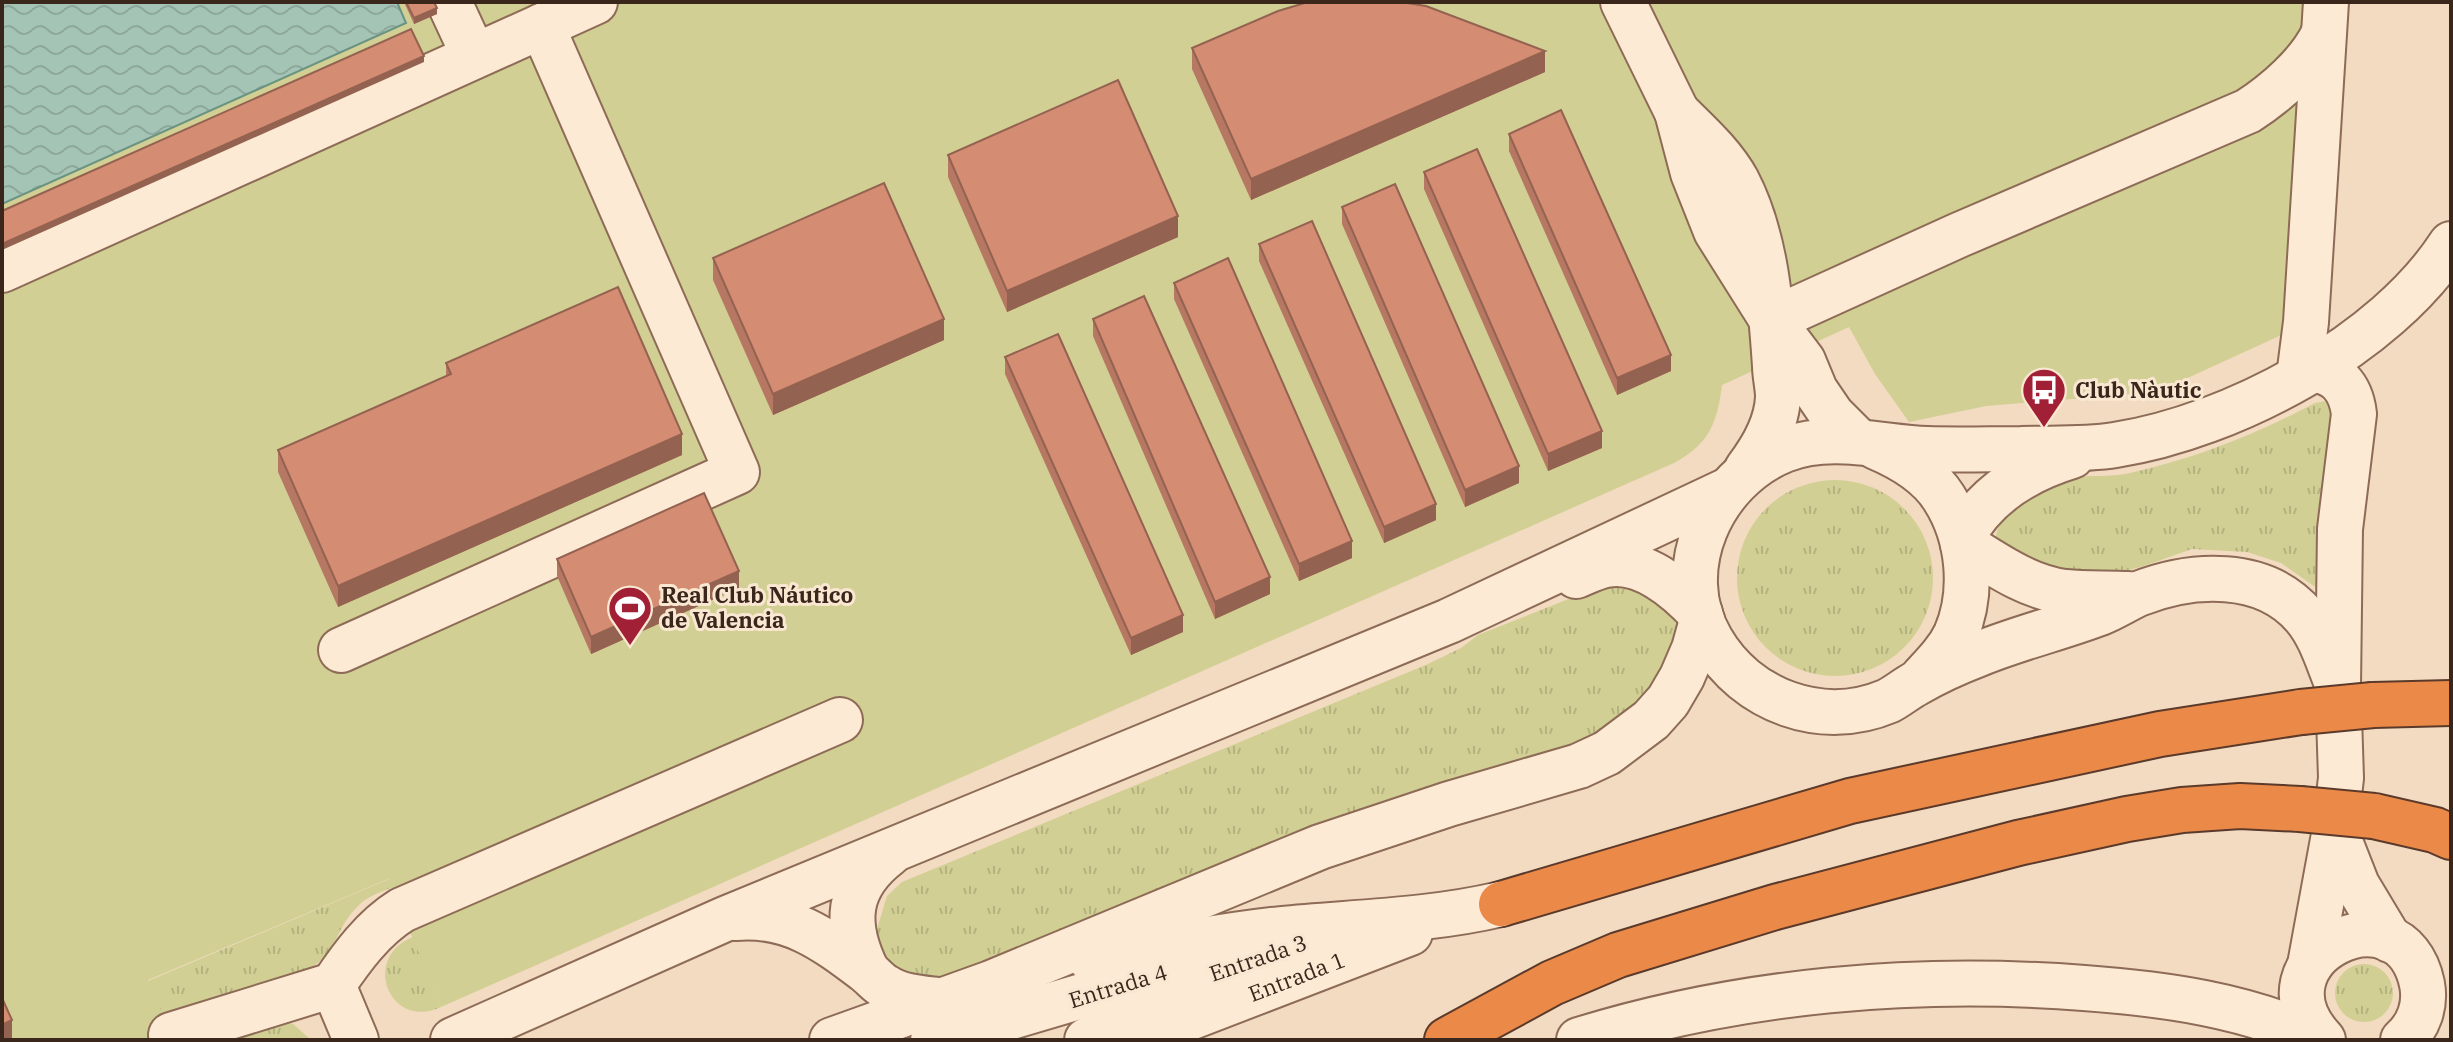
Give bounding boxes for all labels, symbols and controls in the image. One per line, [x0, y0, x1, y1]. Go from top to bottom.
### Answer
bus stop icon: Club Nàutic [2020, 366, 2068, 429]
place label: Club Nàutic [2075, 375, 2202, 404]
place label: Real Club Náutico de Valencia [661, 580, 853, 634]
sports icon: Real Club Náutico de Valencia [606, 584, 654, 647]
street label: Entrada 3 [1205, 927, 1310, 988]
street label: Entrada 1 [1244, 944, 1349, 1008]
street label: Entrada 4 [1065, 957, 1171, 1014]

